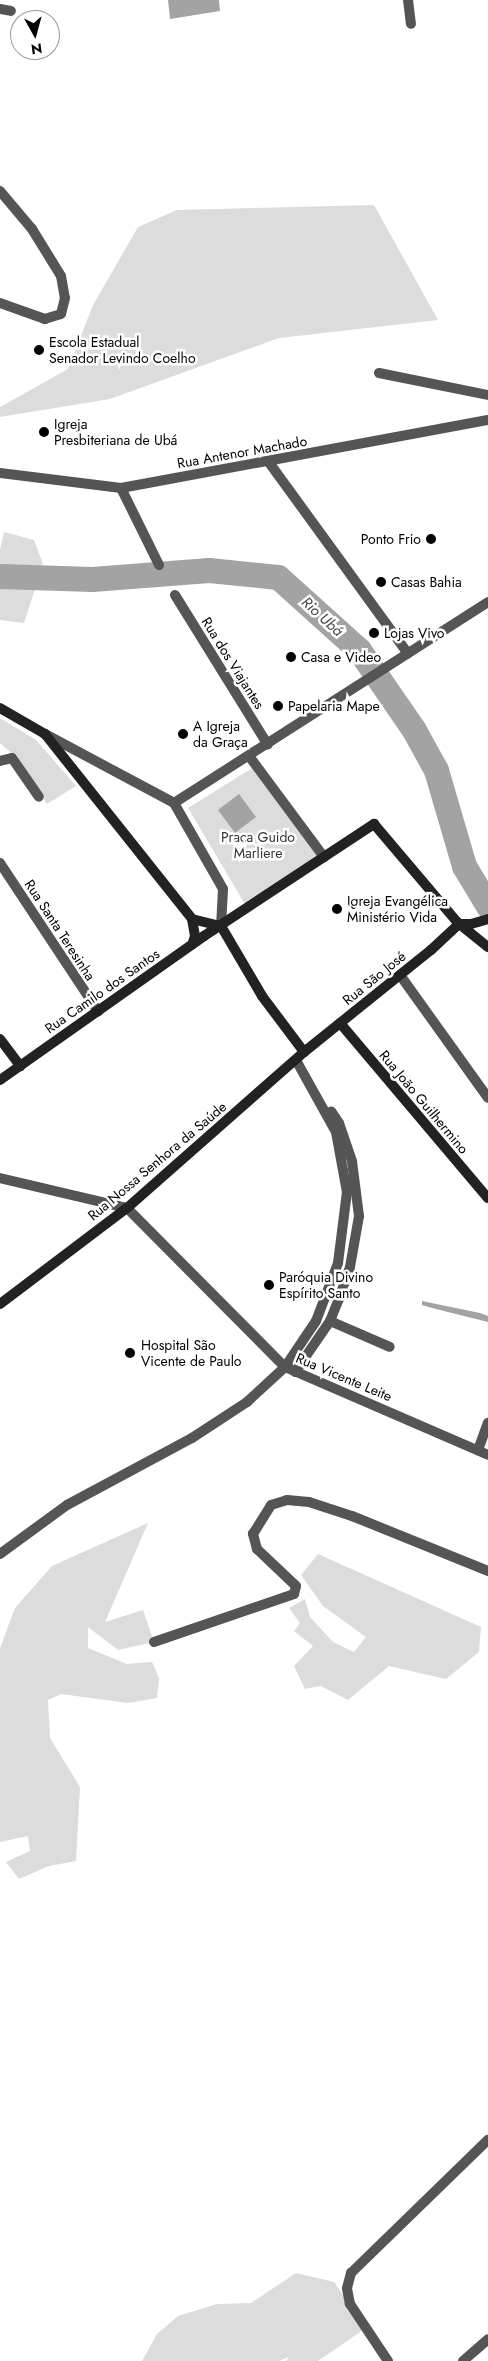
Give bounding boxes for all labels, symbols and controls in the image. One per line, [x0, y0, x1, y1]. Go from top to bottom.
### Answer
north arrow [10, 10, 60, 60]
text: N [30, 38, 43, 59]
place label: Escola Estadual Senador Levindo Coelho [49, 334, 196, 367]
marker: Escola Estadual Senador Levindo Coelho [33, 344, 45, 356]
place label: Igreja Presbiteriana de Ubá [54, 416, 177, 448]
marker: Igreja Presbiteriana de Ubá [38, 426, 50, 438]
street label: Rua Antenor Machado [176, 432, 308, 472]
place label: Ponto Frio [361, 531, 421, 547]
marker: Ponto Frio [425, 533, 437, 545]
place label: Casas Bahia [391, 574, 462, 590]
marker: Casas Bahia [375, 576, 387, 588]
water label: Rio Ubá [297, 594, 347, 640]
street label: Rua dos Viajantes [198, 614, 268, 712]
place label: Lojas Vivo [384, 625, 444, 641]
marker: Lojas Vivo [368, 627, 380, 639]
place label: Casa e Video [301, 649, 381, 665]
marker: Casa e Video [285, 651, 297, 663]
place label: Papelaria Mape [288, 698, 380, 714]
marker: Papelaria Mape [272, 700, 284, 712]
place label: A Igreja da Graça [193, 718, 248, 750]
marker: A Igreja da Graça [177, 728, 189, 740]
park label: Praça Guido Marliere [221, 829, 295, 862]
street label: Rua Santa Teresinha [21, 876, 99, 984]
place label: Igreja Evangélica Ministério Vida [347, 893, 448, 926]
marker: Igreja Evangélica Ministério Vida [331, 903, 343, 915]
street label: Rua Camilo dos Santos [42, 945, 162, 1037]
street label: Rua São José [339, 947, 409, 1009]
street label: Rua João Guilhermino [376, 1047, 472, 1157]
street label: Rua Nossa Senhora da Saúde [84, 1098, 230, 1224]
place label: Paróquia Divino Espírito Santo [279, 1269, 373, 1302]
marker: Paróquia Divino Espírito Santo [263, 1279, 275, 1291]
place label: Hospital São Vicente de Paulo [141, 1337, 241, 1370]
marker: Hospital São Vicente de Paulo [123, 1346, 137, 1360]
street label: Rua Vicente Leite [293, 1349, 395, 1405]

